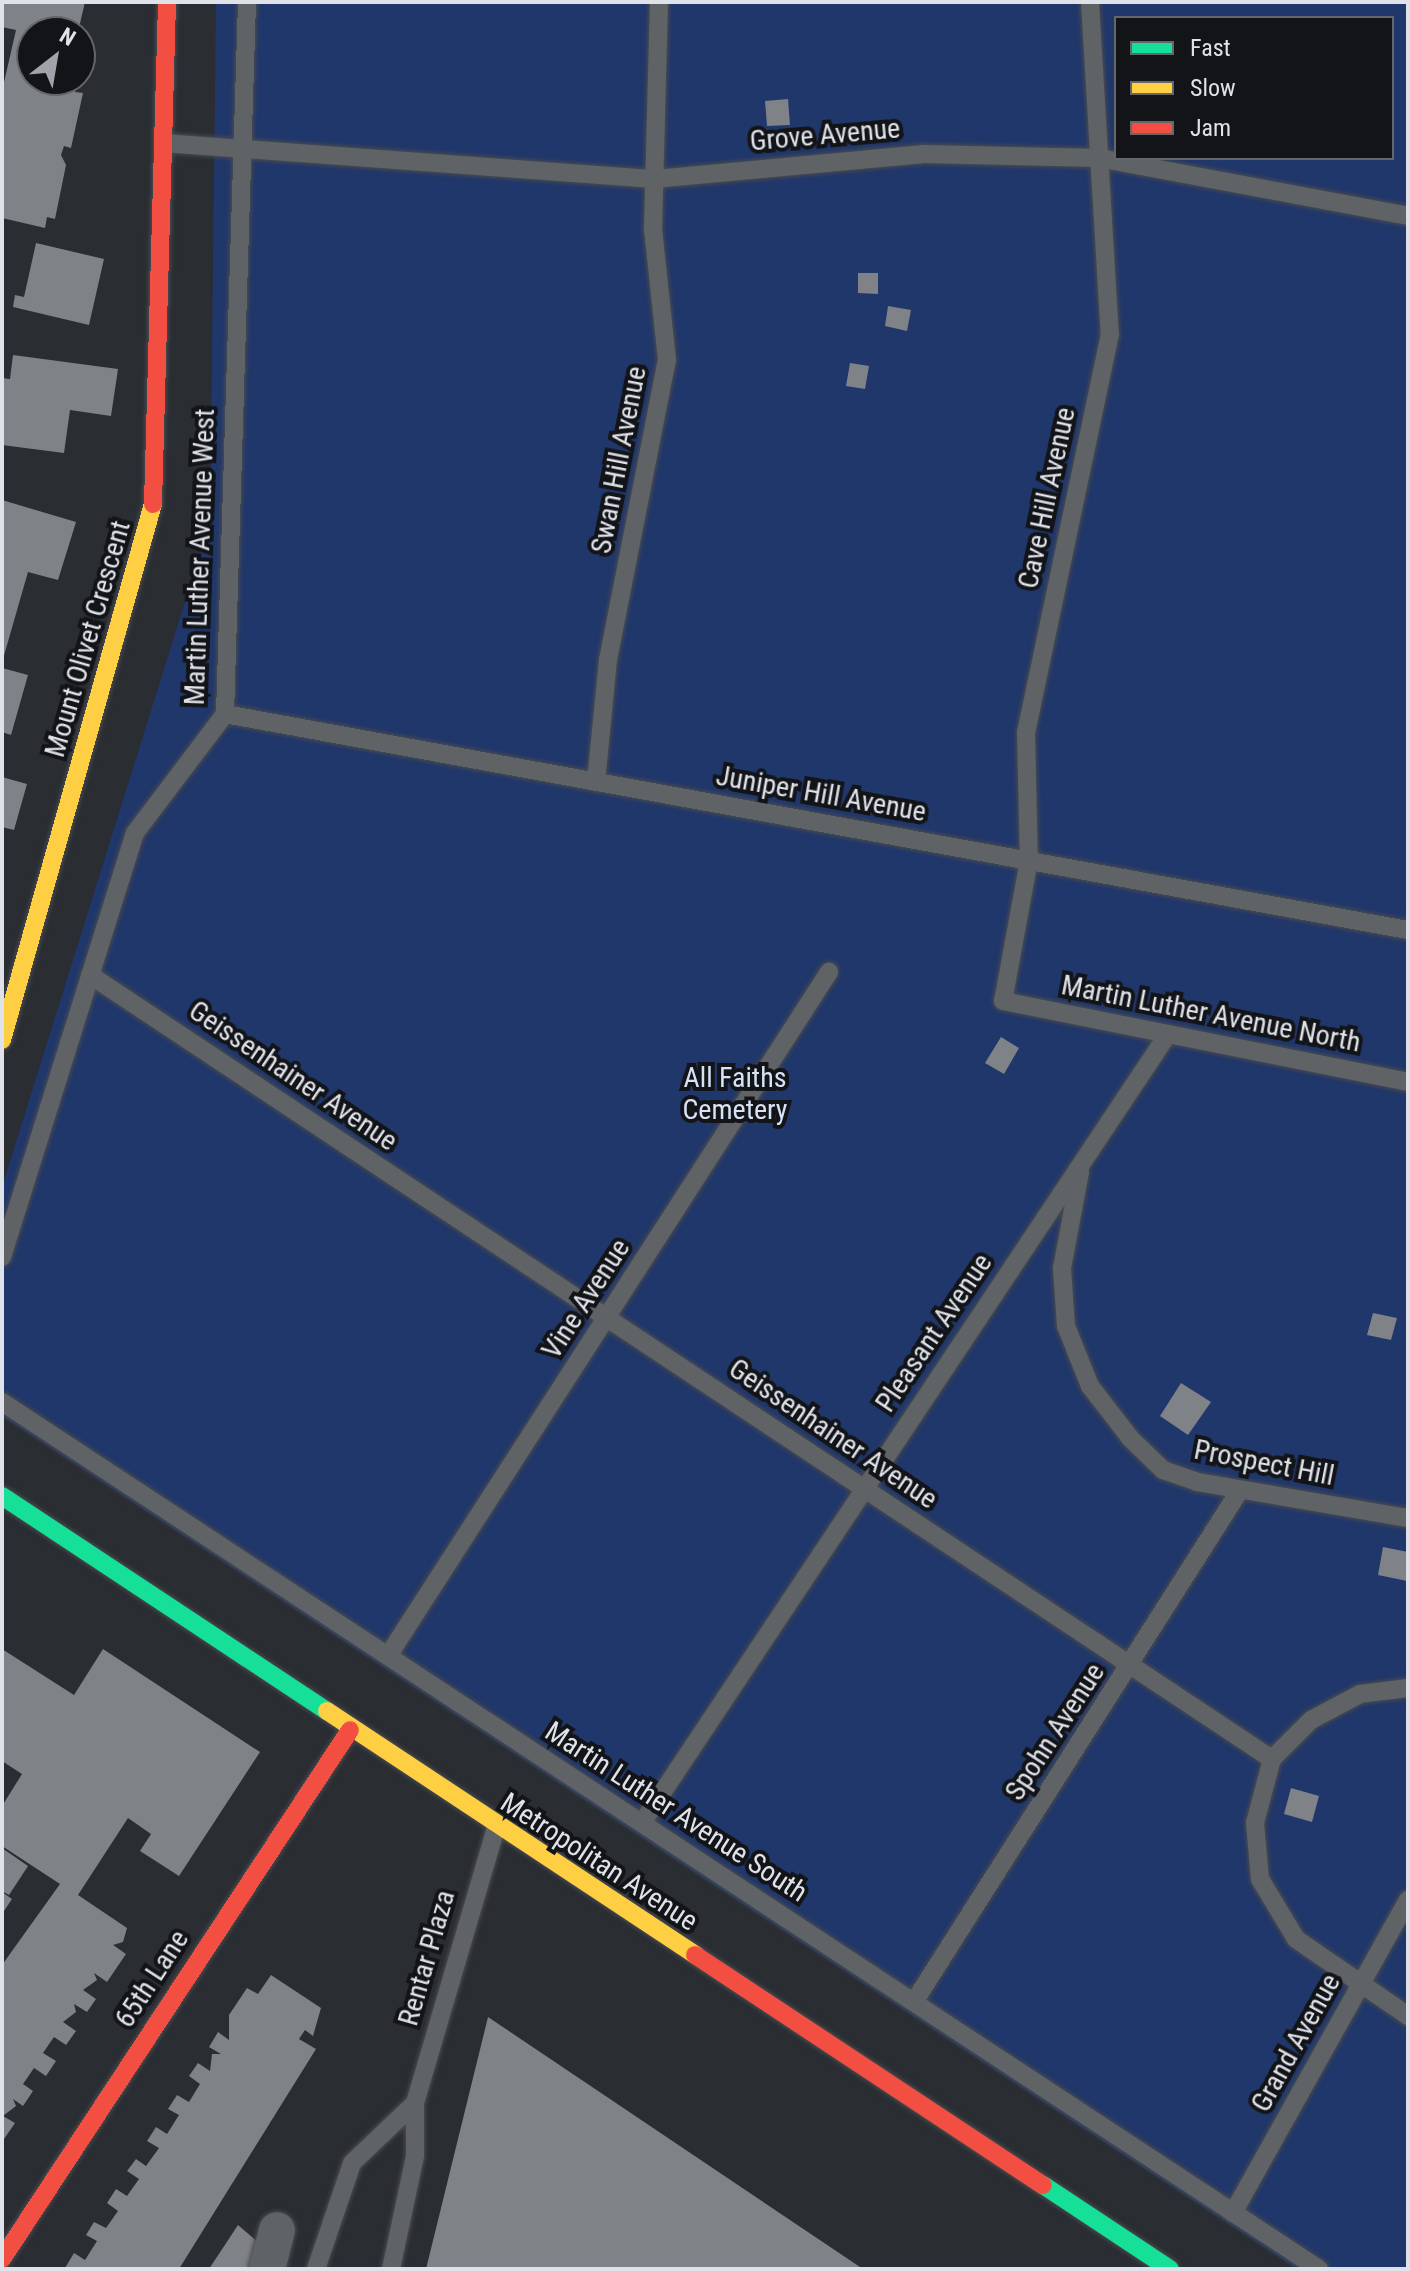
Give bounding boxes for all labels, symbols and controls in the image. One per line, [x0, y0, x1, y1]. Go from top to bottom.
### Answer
north arrow [16, 16, 96, 96]
legend [1114, 16, 1394, 160]
text: N [55, 23, 80, 51]
text: Fast [1190, 34, 1231, 62]
text: Slow [1190, 74, 1236, 102]
street label: Grove Avenue [749, 112, 901, 158]
text: Jam [1190, 114, 1231, 142]
street label: Swan Hill Avenue [584, 364, 654, 556]
street label: Cave Hill Avenue [1011, 404, 1083, 592]
street label: Martin Luther Avenue West [178, 408, 222, 706]
street label: Mount Olivet Crescent [38, 517, 138, 761]
street label: Juniper Hill Avenue [713, 759, 929, 829]
street label: Martin Luther Avenue North [1059, 968, 1363, 1060]
street label: Geissenhainer Avenue [182, 994, 404, 1158]
park label: All Faiths Cemetery [682, 1061, 788, 1127]
street label: Vine Avenue [535, 1233, 637, 1365]
street label: Pleasant Avenue [869, 1248, 999, 1418]
street label: Geissenhainer Avenue [722, 1352, 944, 1516]
street label: Prospect Hill [1191, 1433, 1337, 1493]
street label: Spohn Avenue [998, 1657, 1112, 1807]
street label: Martin Luther Avenue South [539, 1715, 813, 1909]
street label: Metropolitan Avenue [494, 1786, 704, 1938]
street label: Rentar Plaza [392, 1886, 462, 2030]
street label: 65th Lane [108, 1924, 196, 2034]
street label: Grand Avenue [1244, 1968, 1348, 2118]

